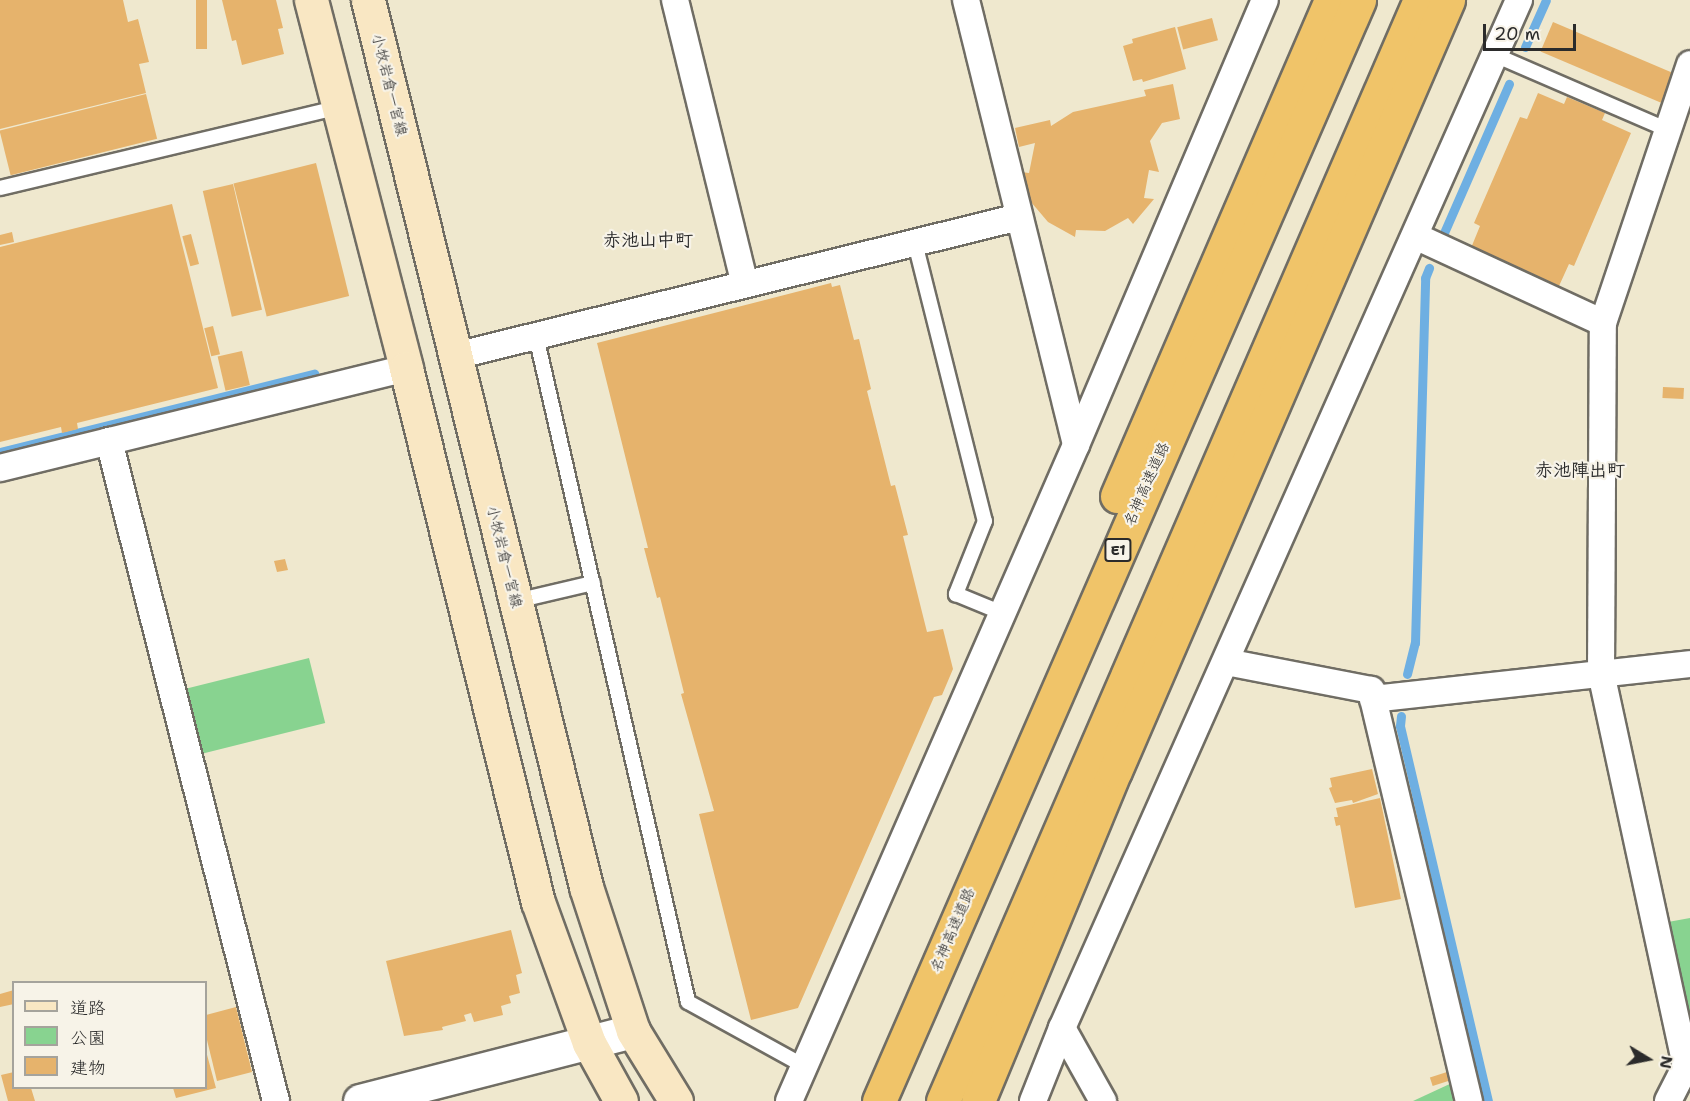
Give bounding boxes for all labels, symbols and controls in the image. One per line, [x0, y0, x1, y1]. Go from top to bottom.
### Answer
scale bar [1486, 12, 1579, 50]
text: 20 m [1494, 22, 1540, 46]
street label: 小牧岩倉一宮線 [368, 32, 410, 138]
district label: 赤池山中町 [603, 229, 693, 251]
street label: 名神高速道路 [1120, 439, 1174, 529]
district label: 赤池陣出町 [1535, 459, 1625, 481]
street label: 小牧岩倉一宮線 [483, 504, 525, 610]
road number: E1 [1103, 539, 1133, 561]
street label: 名神高速道路 [927, 885, 979, 975]
legend [12, 981, 207, 1089]
text: 道路 [70, 996, 106, 1020]
text: 公園 [70, 1026, 106, 1050]
north arrow [1618, 1029, 1678, 1089]
text: N [1655, 1054, 1678, 1070]
text: 建物 [70, 1056, 106, 1080]

